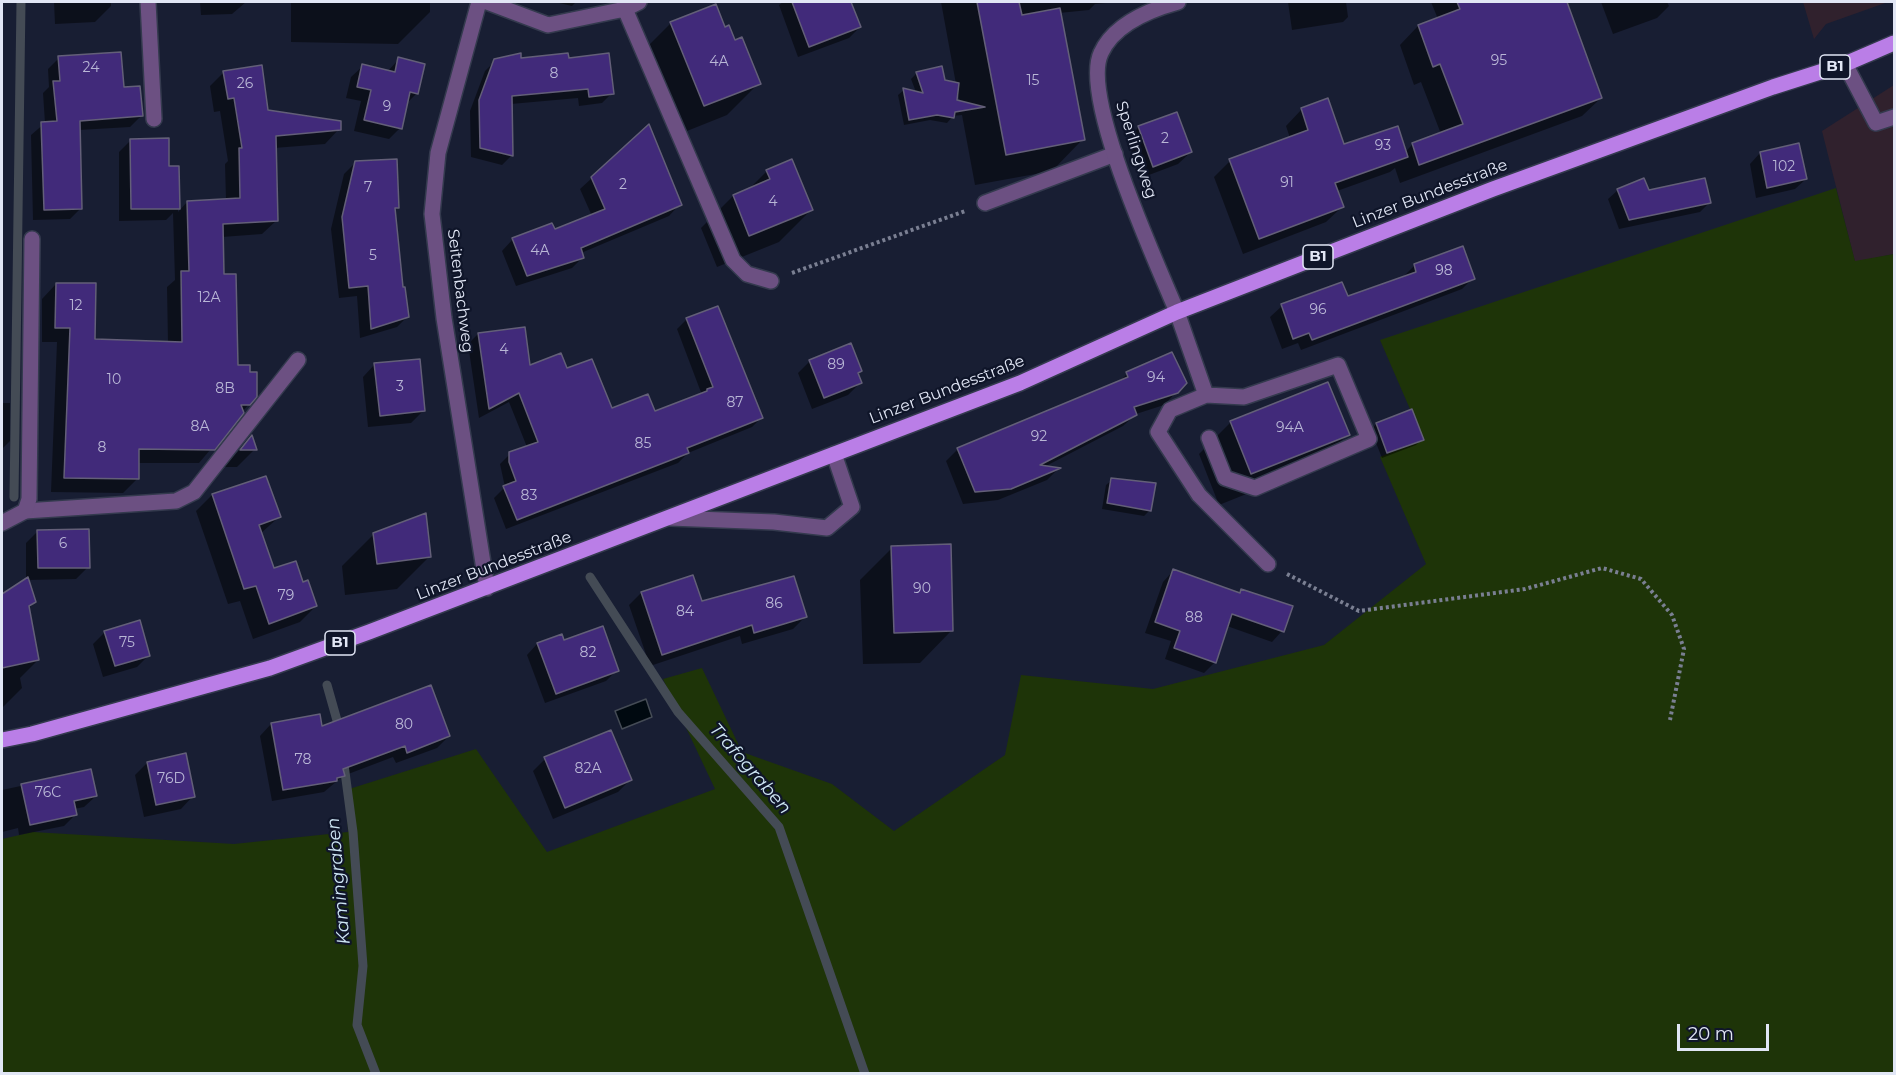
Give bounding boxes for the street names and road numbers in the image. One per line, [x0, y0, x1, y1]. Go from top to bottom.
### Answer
road number: B1 [1820, 55, 1850, 79]
street label: Sperlingweg [1111, 99, 1161, 201]
street label: Linzer Bundesstraße [1350, 156, 1510, 232]
street label: Seitenbachweg [443, 228, 477, 354]
road number: B1 [1303, 245, 1333, 269]
street label: Linzer Bundesstraße [867, 352, 1027, 428]
street label: Linzer Bundesstraße [414, 528, 574, 604]
road number: B1 [325, 631, 355, 655]

